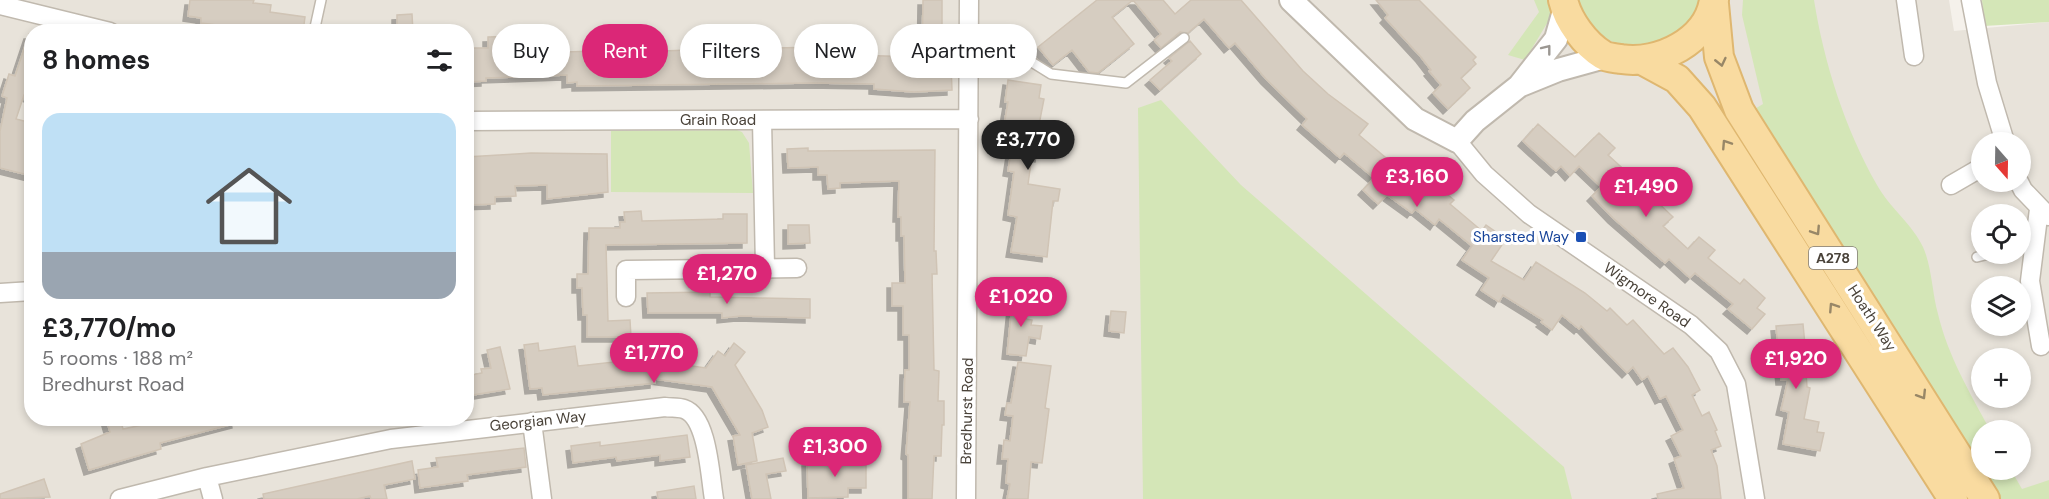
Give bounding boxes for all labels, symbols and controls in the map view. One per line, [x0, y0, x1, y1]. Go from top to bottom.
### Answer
chip: Buy [492, 24, 570, 78]
chip: Rent [582, 24, 668, 78]
chip: Filters [680, 24, 782, 78]
chip: New [794, 24, 878, 78]
chip: Apartment [890, 24, 1037, 78]
text: 8 homes [42, 43, 150, 77]
icon: filters [423, 44, 456, 77]
one-way arrow [1540, 45, 1551, 56]
one-way arrow [1714, 57, 1727, 67]
street label: Grain Road [680, 110, 756, 130]
pin: £3,770 [979, 120, 1077, 171]
text: £3,770 [996, 126, 1060, 152]
north arrow [1971, 132, 2031, 192]
map controls [1971, 132, 2031, 480]
one-way arrow [1722, 140, 1734, 150]
icon: home [195, 152, 303, 260]
pin: £3,160 [1368, 157, 1466, 208]
text: £3,160 [1385, 163, 1449, 189]
pin: £1,490 [1597, 167, 1695, 218]
text: £1,490 [1614, 173, 1678, 199]
button: locate [1971, 204, 2031, 264]
one-way arrow [1809, 224, 1820, 235]
place label: Sharsted Way [1473, 227, 1570, 247]
marker: Sharsted Way [1574, 230, 1588, 244]
road number: A278 [1809, 247, 1857, 269]
pin: £1,270 [678, 254, 776, 305]
street label: Wigmore Road [1600, 258, 1694, 332]
text: £1,270 [697, 260, 757, 286]
button: layers [1971, 276, 2031, 336]
pin: £1,020 [972, 277, 1070, 328]
street label: Hoath Way [1843, 281, 1901, 356]
text: £1,020 [989, 283, 1053, 309]
one-way arrow [1829, 303, 1840, 314]
text: £3,770/mo [42, 311, 176, 345]
pin: £1,770 [605, 333, 703, 384]
text: £1,770 [624, 339, 684, 365]
pin: £1,920 [1747, 339, 1845, 390]
text: 5 rooms · 188 m² [42, 345, 193, 371]
text: £1,920 [1765, 345, 1827, 371]
button: + [1971, 348, 2031, 408]
street label: Bredhurst Road [956, 357, 978, 465]
text: Bredhurst Road [42, 371, 185, 397]
one-way arrow [1914, 389, 1926, 399]
street label: Georgian Way [489, 406, 588, 436]
button: − [1971, 420, 2031, 480]
pin: £1,300 [786, 427, 884, 478]
text: £1,300 [803, 433, 867, 459]

